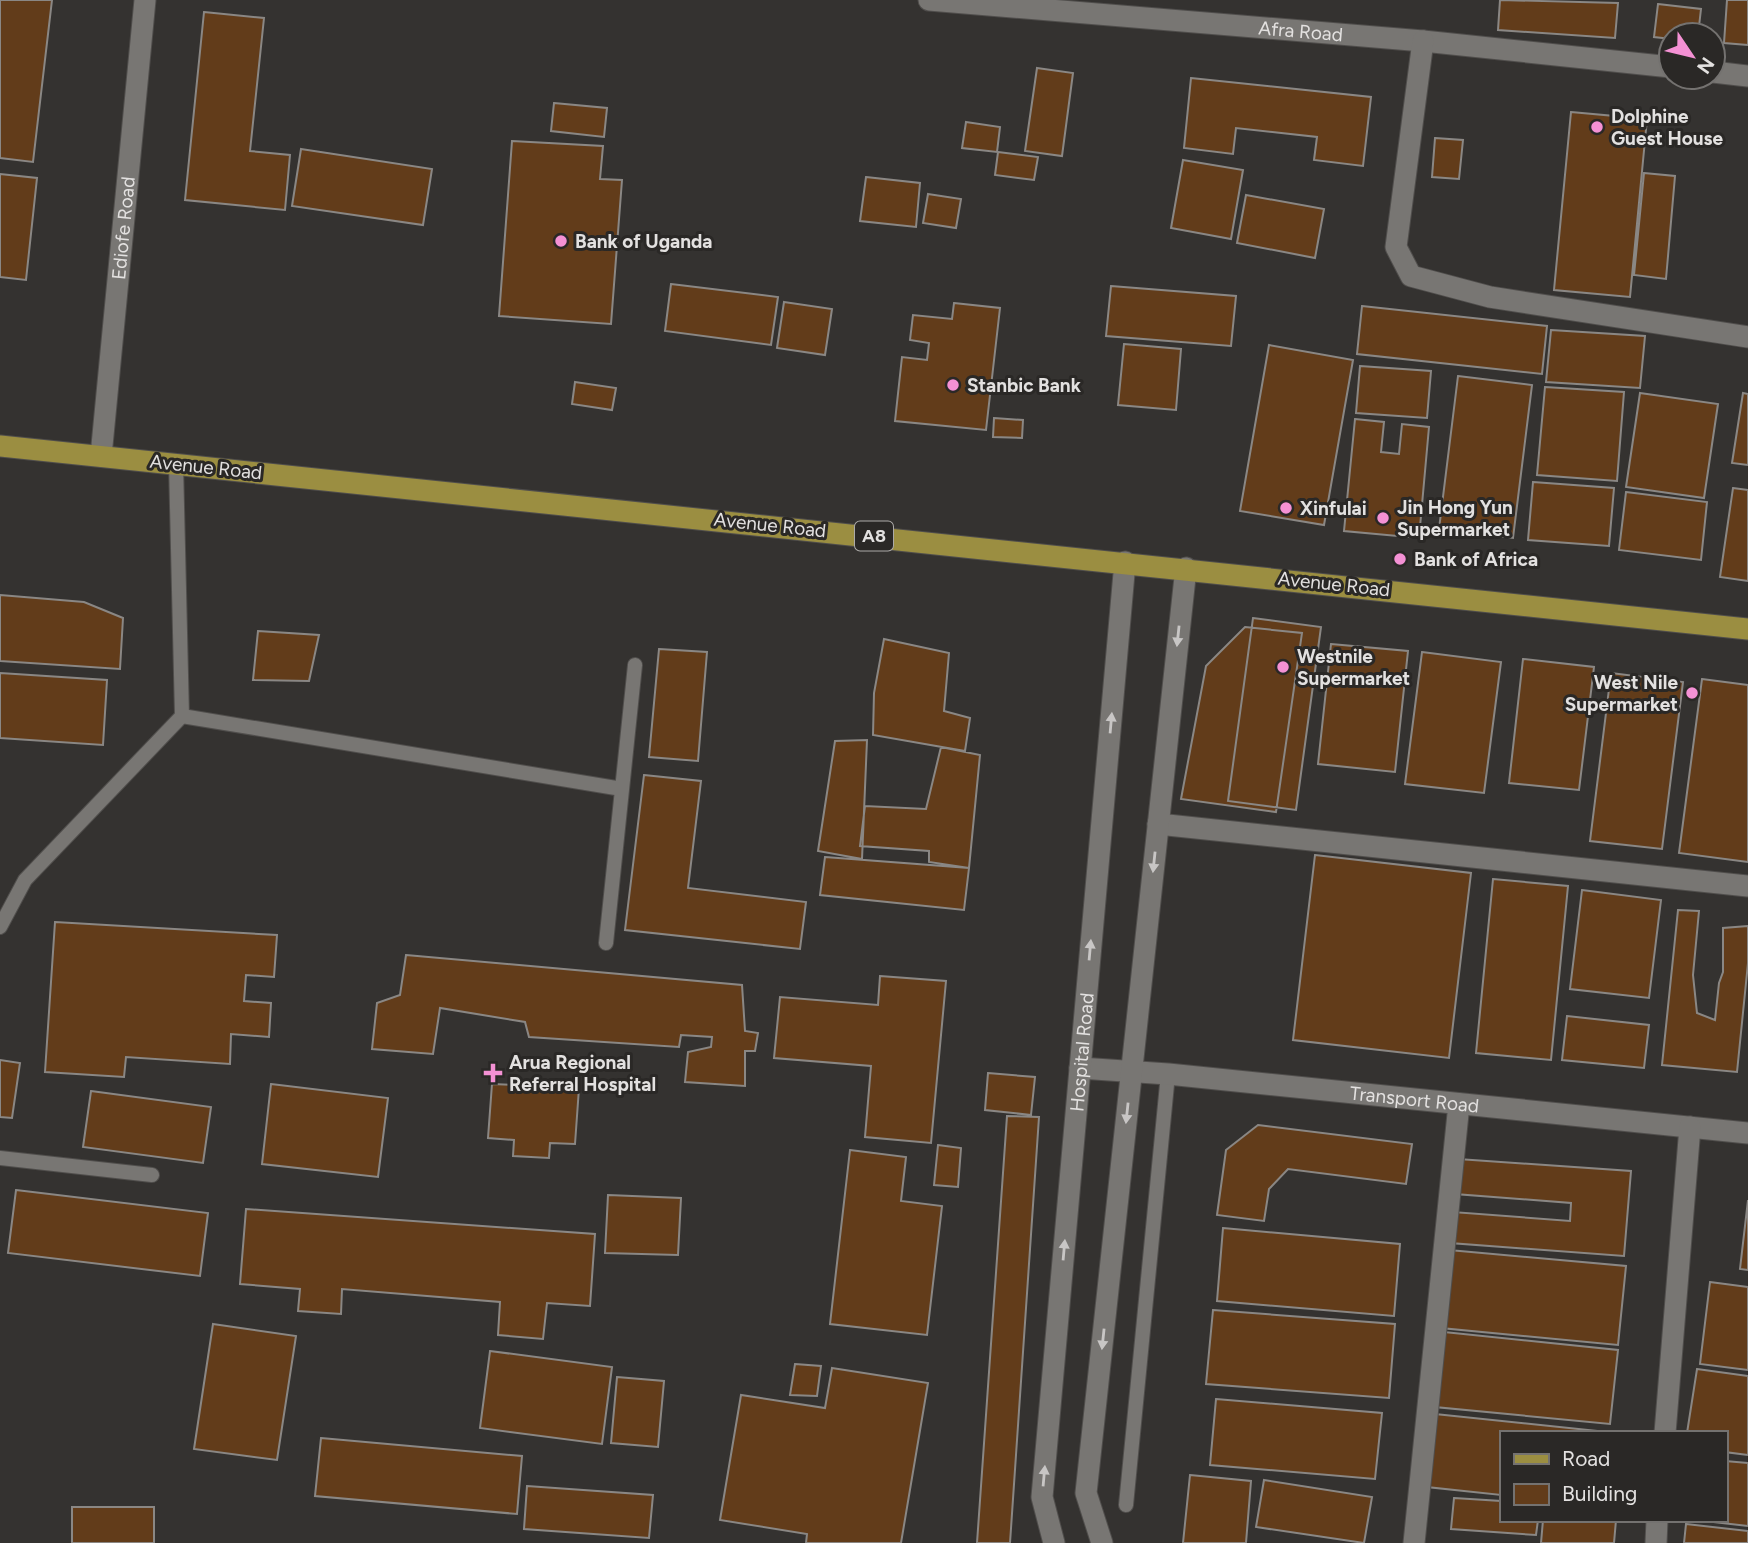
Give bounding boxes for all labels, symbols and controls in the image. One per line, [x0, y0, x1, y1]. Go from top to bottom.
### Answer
street label: Afra Road [1258, 16, 1344, 46]
north arrow [1657, 21, 1727, 91]
text: N [1692, 53, 1719, 78]
place label: Dolphine Guest House [1611, 105, 1723, 150]
marker: Dolphine Guest House [1589, 119, 1605, 135]
street label: Ediofe Road [107, 175, 139, 281]
place label: Bank of Uganda [575, 230, 712, 253]
marker: Bank of Uganda [553, 233, 569, 249]
place label: Stanbic Bank [967, 374, 1082, 397]
marker: Stanbic Bank [945, 377, 961, 393]
street label: Avenue Road [149, 450, 263, 484]
place label: Jin Hong Yun Supermarket [1397, 496, 1513, 541]
place label: Xinfulai [1300, 497, 1367, 520]
marker: Xinfulai [1278, 500, 1294, 516]
street label: Avenue Road [713, 508, 827, 542]
marker: Jin Hong Yun Supermarket [1375, 510, 1391, 526]
road number: A8 [855, 522, 893, 550]
place label: Bank of Africa [1414, 548, 1538, 571]
marker: Bank of Africa [1392, 551, 1408, 567]
street label: Avenue Road [1277, 567, 1391, 601]
one-way arrow [1173, 625, 1184, 647]
place label: Westnile Supermarket [1297, 645, 1411, 690]
marker: Westnile Supermarket [1275, 659, 1291, 675]
place label: West Nile Supermarket [1565, 671, 1678, 716]
marker: West Nile Supermarket [1684, 685, 1700, 701]
one-way arrow [1106, 712, 1117, 734]
one-way arrow [1148, 851, 1159, 873]
one-way arrow [1085, 939, 1096, 961]
street label: Hospital Road [1065, 992, 1098, 1113]
place label: Arua Regional Referral Hospital [509, 1051, 656, 1096]
marker: Arua Regional Referral Hospital [483, 1063, 503, 1083]
street label: Transport Road [1349, 1081, 1480, 1117]
one-way arrow [1121, 1102, 1132, 1124]
one-way arrow [1059, 1239, 1070, 1261]
one-way arrow [1097, 1328, 1108, 1350]
legend [1500, 1431, 1727, 1522]
text: Road [1562, 1446, 1610, 1471]
one-way arrow [1039, 1465, 1050, 1487]
text: Building [1562, 1481, 1637, 1506]

